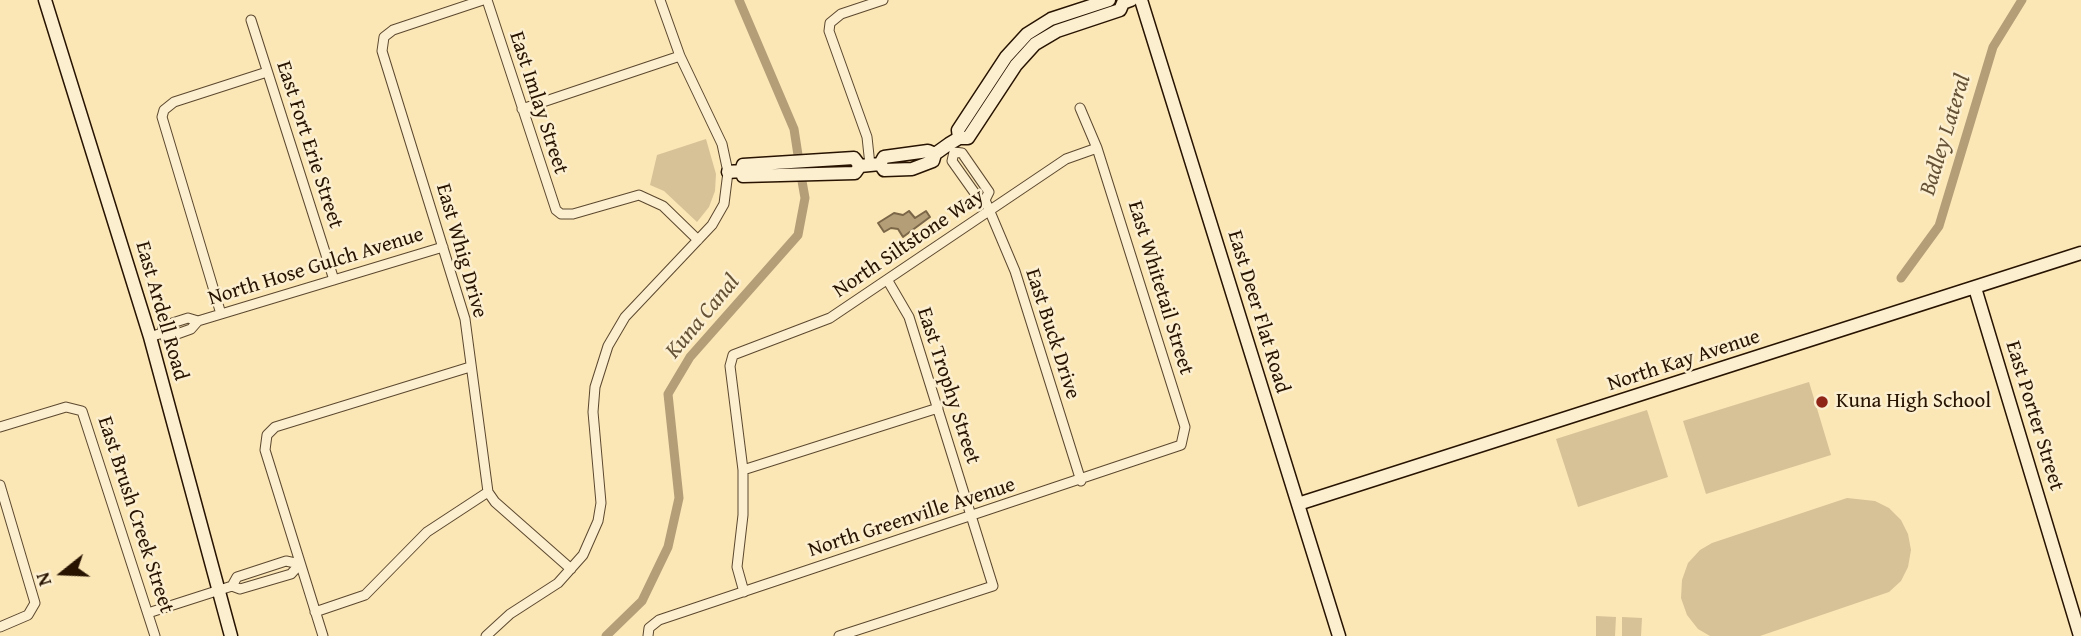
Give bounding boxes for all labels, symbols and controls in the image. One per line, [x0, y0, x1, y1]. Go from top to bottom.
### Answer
street label: East Imlay Street [503, 28, 573, 178]
street label: East Fort Erie Street [270, 58, 348, 232]
water label: Badley Lateral [1914, 71, 1978, 199]
street label: East Whig Drive [430, 181, 492, 321]
street label: North Siltstone Way [829, 184, 989, 304]
street label: East Whitetail Street [1122, 198, 1198, 378]
street label: North Hose Gulch Avenue [205, 222, 427, 312]
street label: East Deer Flat Road [1221, 228, 1295, 396]
street label: East Ardell Road [129, 239, 193, 383]
street label: East Buck Drive [1019, 266, 1085, 402]
water label: Kuna Canal [660, 269, 746, 365]
street label: East Trophy Street [911, 305, 985, 467]
street label: North Kay Avenue [1605, 324, 1763, 398]
street label: East Porter Street [1999, 338, 2069, 494]
place label: Kuna High School [1836, 389, 1991, 415]
marker: Kuna High School [1814, 394, 1830, 410]
street label: East Brush Creek Street [91, 413, 179, 617]
street label: North Greenville Avenue [805, 473, 1019, 563]
north arrow [28, 538, 98, 608]
text: N [28, 569, 58, 590]

